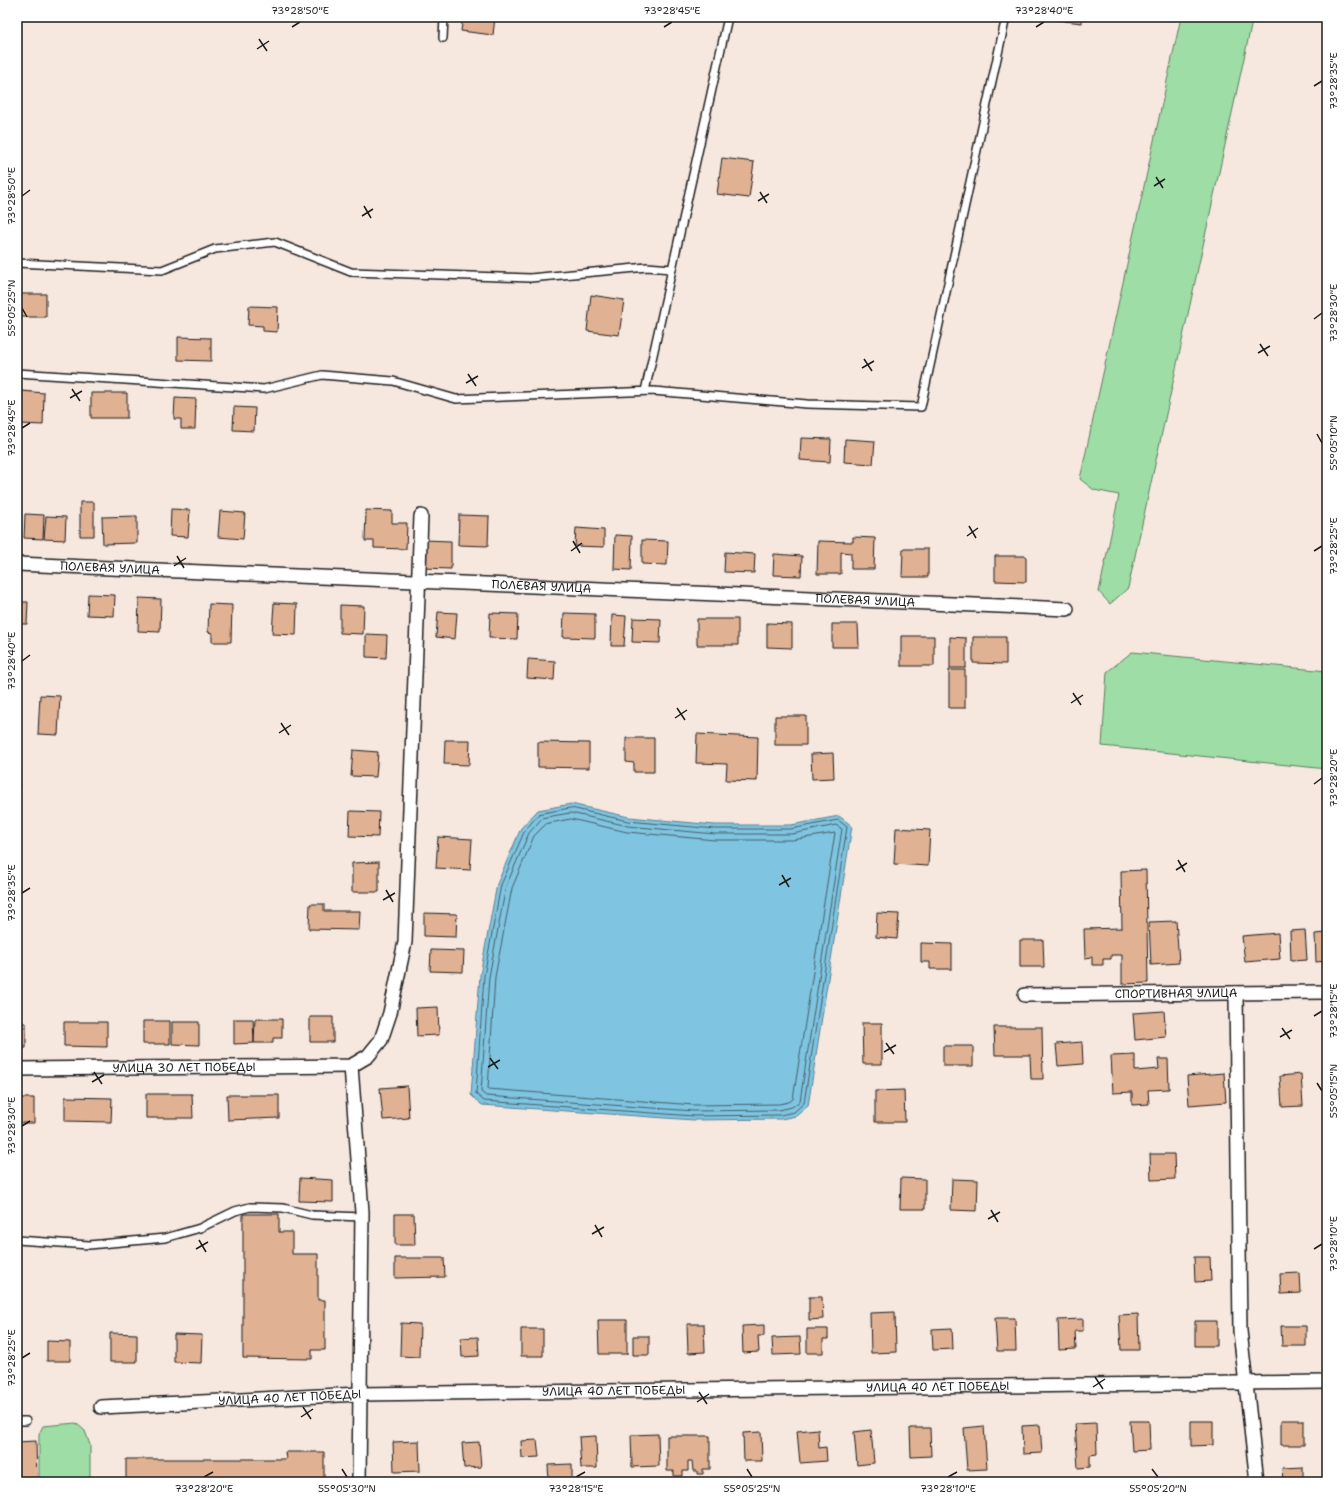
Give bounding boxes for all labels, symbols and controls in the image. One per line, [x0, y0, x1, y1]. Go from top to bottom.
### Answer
text: 73°28'50"E [271, 4, 329, 17]
text: 73°28'45"E [643, 4, 701, 17]
text: 73°28'40"E [1015, 4, 1073, 17]
text: 73°28'35"E [1327, 52, 1340, 110]
text: 73°28'50"E [5, 167, 18, 225]
text: 55°05'25"N [5, 280, 18, 336]
text: 73°28'30"E [1327, 284, 1340, 342]
text: 73°28'45"E [5, 399, 18, 457]
text: 55°05'10"N [1327, 415, 1340, 471]
text: 73°28'25"E [1327, 517, 1340, 575]
street label: ПОЛЕВАЯ УЛИЦА [60, 558, 160, 578]
street label: ПОЛЕВАЯ УЛИЦА [491, 576, 592, 597]
street label: ПОЛЕВАЯ УЛИЦА [815, 590, 916, 610]
text: 73°28'40"E [5, 632, 18, 690]
text: 73°28'20"E [1327, 749, 1340, 807]
text: 73°28'35"E [5, 864, 18, 922]
text: 73°28'15"E [1327, 984, 1340, 1038]
street label: СПОРТИВНАЯ УЛИЦА [1115, 985, 1238, 1002]
street label: УЛИЦА 30 ЛЕТ ПОБЕДЫ [112, 1059, 256, 1076]
text: 55°05'15"N [1327, 1064, 1340, 1118]
text: 73°28'30"E [5, 1097, 18, 1155]
text: 73°28'10"E [1327, 1216, 1340, 1272]
text: 73°28'25"E [5, 1329, 18, 1387]
street label: УЛИЦА 40 ЛЕТ ПОБЕДЫ [866, 1378, 1009, 1396]
street label: УЛИЦА 40 ЛЕТ ПОБЕДЫ [542, 1382, 685, 1400]
street label: УЛИЦА 40 ЛЕТ ПОБЕДЫ [218, 1386, 362, 1409]
text: 73°28'20"E [175, 1482, 233, 1495]
text: 55°05'30"N [318, 1482, 376, 1495]
text: 73°28'15"E [549, 1482, 603, 1495]
text: 55°05'25"N [724, 1482, 780, 1495]
text: 73°28'10"E [920, 1482, 976, 1495]
text: 55°05'20"N [1129, 1482, 1187, 1495]

